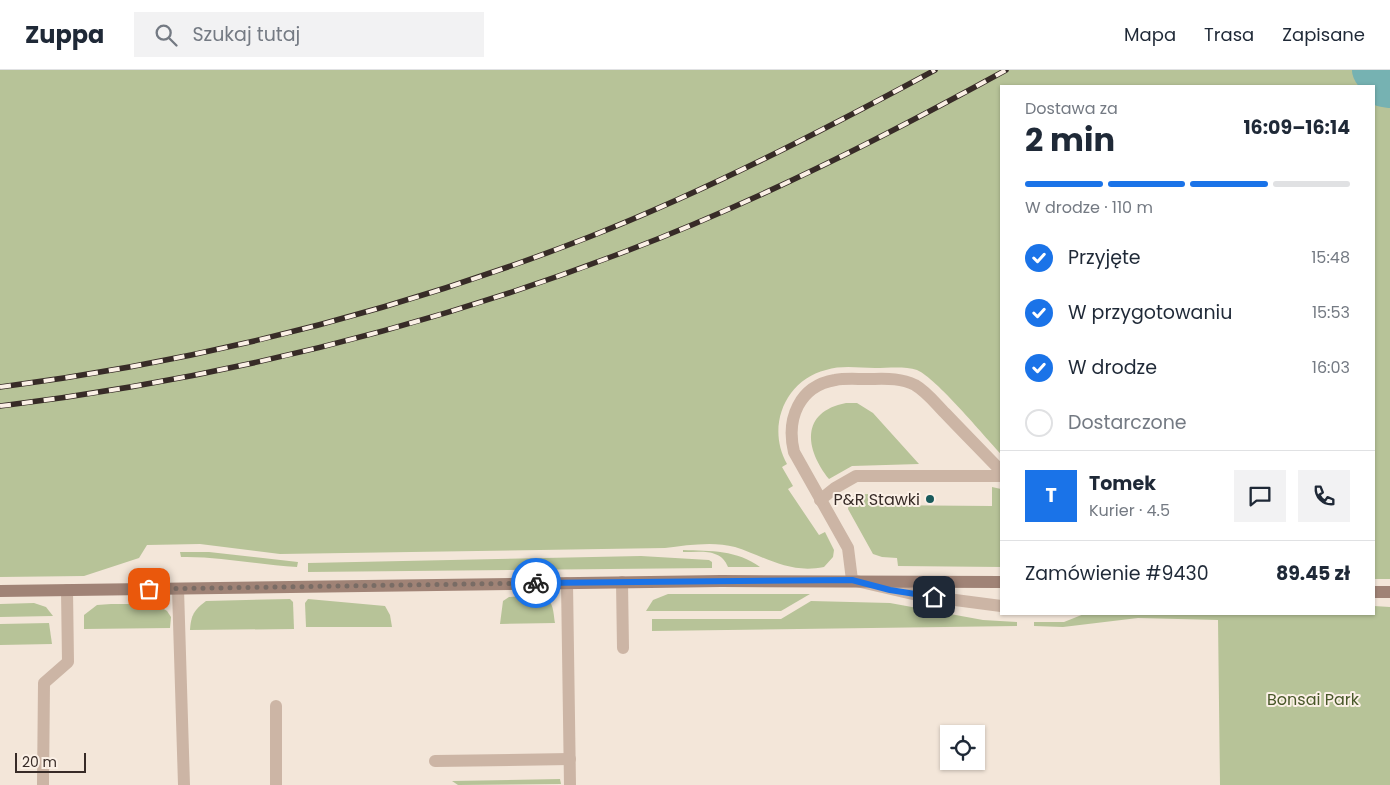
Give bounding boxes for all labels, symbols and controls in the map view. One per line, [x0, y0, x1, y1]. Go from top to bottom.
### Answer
search box [134, 12, 484, 57]
text: Zuppa [25, 18, 104, 51]
icon: search [152, 21, 180, 49]
text: Szukaj tutaj [192, 21, 300, 48]
text: Mapa [1124, 22, 1176, 47]
text: Trasa [1204, 22, 1254, 47]
text: Zapisane [1282, 22, 1365, 47]
text: Dostawa za [1025, 97, 1118, 120]
text: 16:09–16:14 [1243, 114, 1350, 141]
text: 2 min [1025, 117, 1115, 162]
text: W drodze · 110 m [1025, 196, 1153, 219]
icon: check [1025, 244, 1053, 272]
text: Przyjęte [1068, 244, 1141, 271]
text: 15:48 [1311, 246, 1350, 269]
icon: check [1025, 299, 1053, 327]
text: W przygotowaniu [1068, 299, 1232, 326]
text: 15:53 [1312, 301, 1350, 324]
icon: check [1025, 354, 1053, 382]
text: W drodze [1068, 354, 1157, 381]
text: 16:03 [1312, 356, 1350, 379]
text: Dostarczone [1068, 409, 1187, 436]
text: Tomek [1089, 470, 1156, 497]
button: chat [1234, 470, 1286, 522]
button: phone [1298, 470, 1350, 522]
text: T [1045, 482, 1057, 509]
place label: P&R Stawki [834, 488, 920, 511]
marker: P&R Stawki [924, 493, 936, 505]
text: Kurier · 4.5 [1089, 499, 1170, 522]
courier [511, 558, 561, 608]
text: Zamówienie #9430 [1025, 560, 1209, 587]
text: 89.45 zł [1276, 560, 1350, 587]
pin [128, 568, 170, 610]
icon: bike [522, 569, 550, 597]
icon: bag [135, 575, 163, 603]
pin [913, 576, 955, 618]
icon: home [920, 583, 948, 611]
park label: Bonsai Park [1267, 688, 1360, 711]
map controls [940, 725, 985, 770]
button: locate [940, 725, 985, 770]
scale bar [15, 750, 86, 773]
text: 20 m [22, 752, 57, 772]

